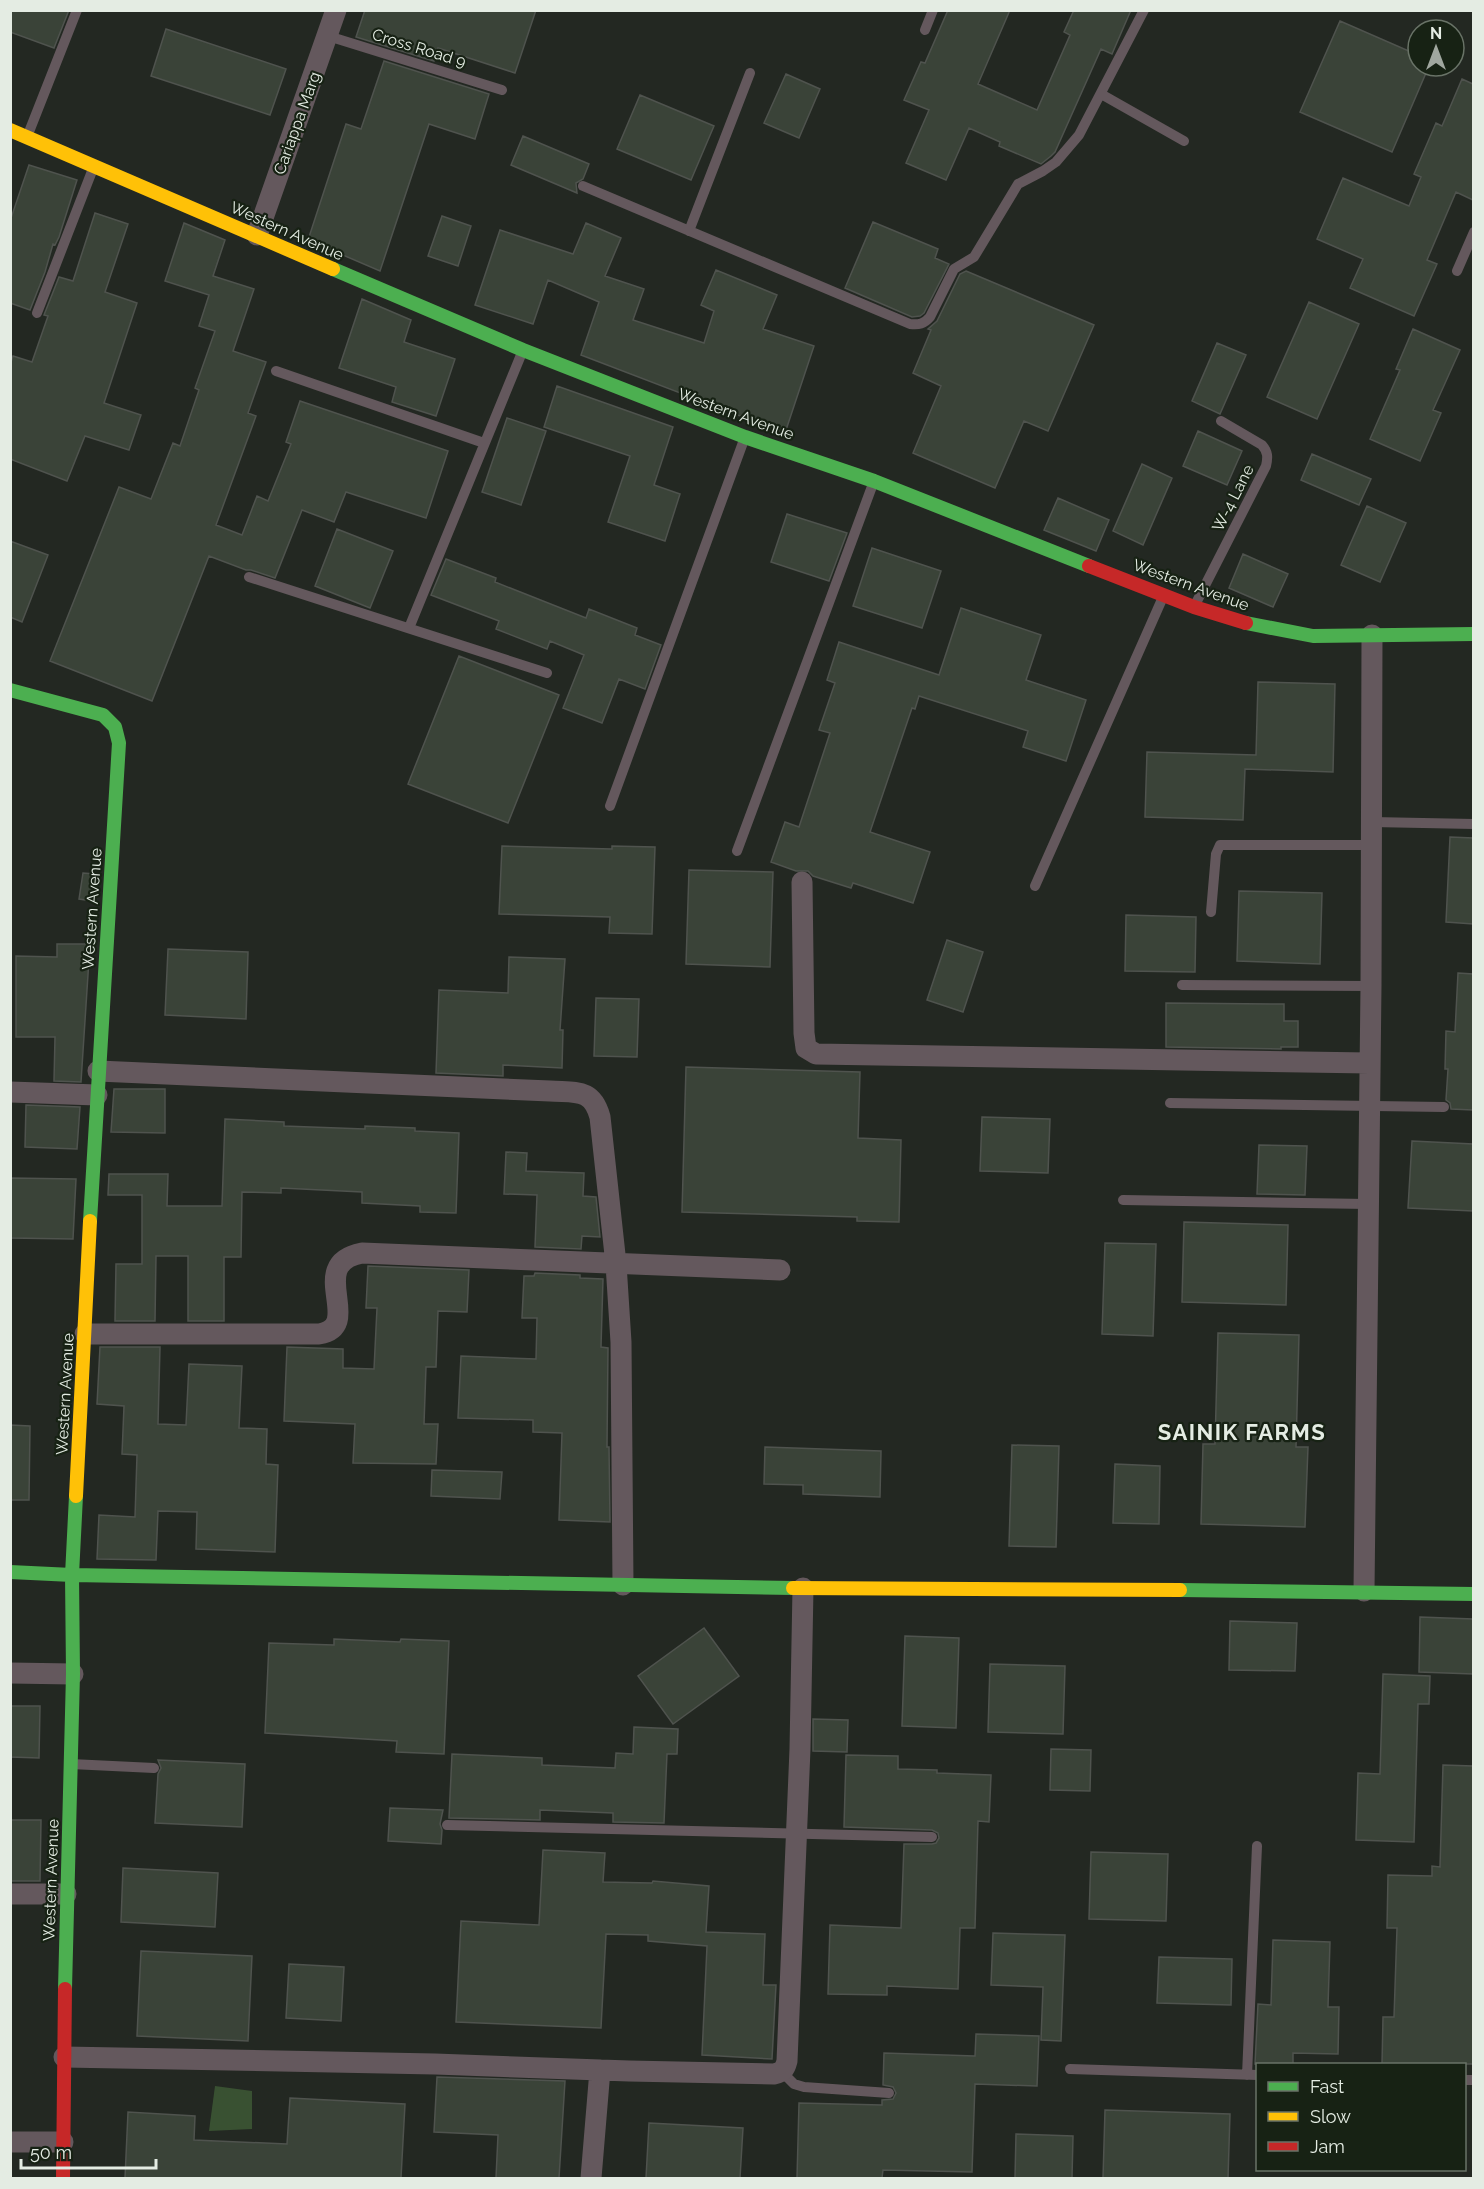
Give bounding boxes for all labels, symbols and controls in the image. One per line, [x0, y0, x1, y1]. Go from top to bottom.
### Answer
north arrow [1406, 18, 1466, 78]
text: N [1430, 24, 1442, 43]
street label: Cross Road 9 [370, 25, 468, 71]
street label: Cariappa Marg [270, 69, 324, 177]
street label: Western Avenue [227, 197, 347, 265]
street label: Western Avenue [675, 384, 797, 444]
street label: W-4 Lane [1208, 461, 1258, 535]
street label: Western Avenue [1130, 555, 1252, 615]
street label: Western Avenue [78, 847, 106, 971]
street label: Western Avenue [52, 1333, 78, 1455]
district label: SAINIK FARMS [1158, 1419, 1326, 1445]
street label: Western Avenue [39, 1819, 63, 1941]
legend [1256, 2063, 1466, 2171]
text: Fast [1310, 2076, 1344, 2097]
text: Slow [1310, 2106, 1351, 2127]
scale bar [21, 2132, 156, 2170]
text: Jam [1310, 2136, 1345, 2157]
text: 50 m [30, 2142, 72, 2163]

